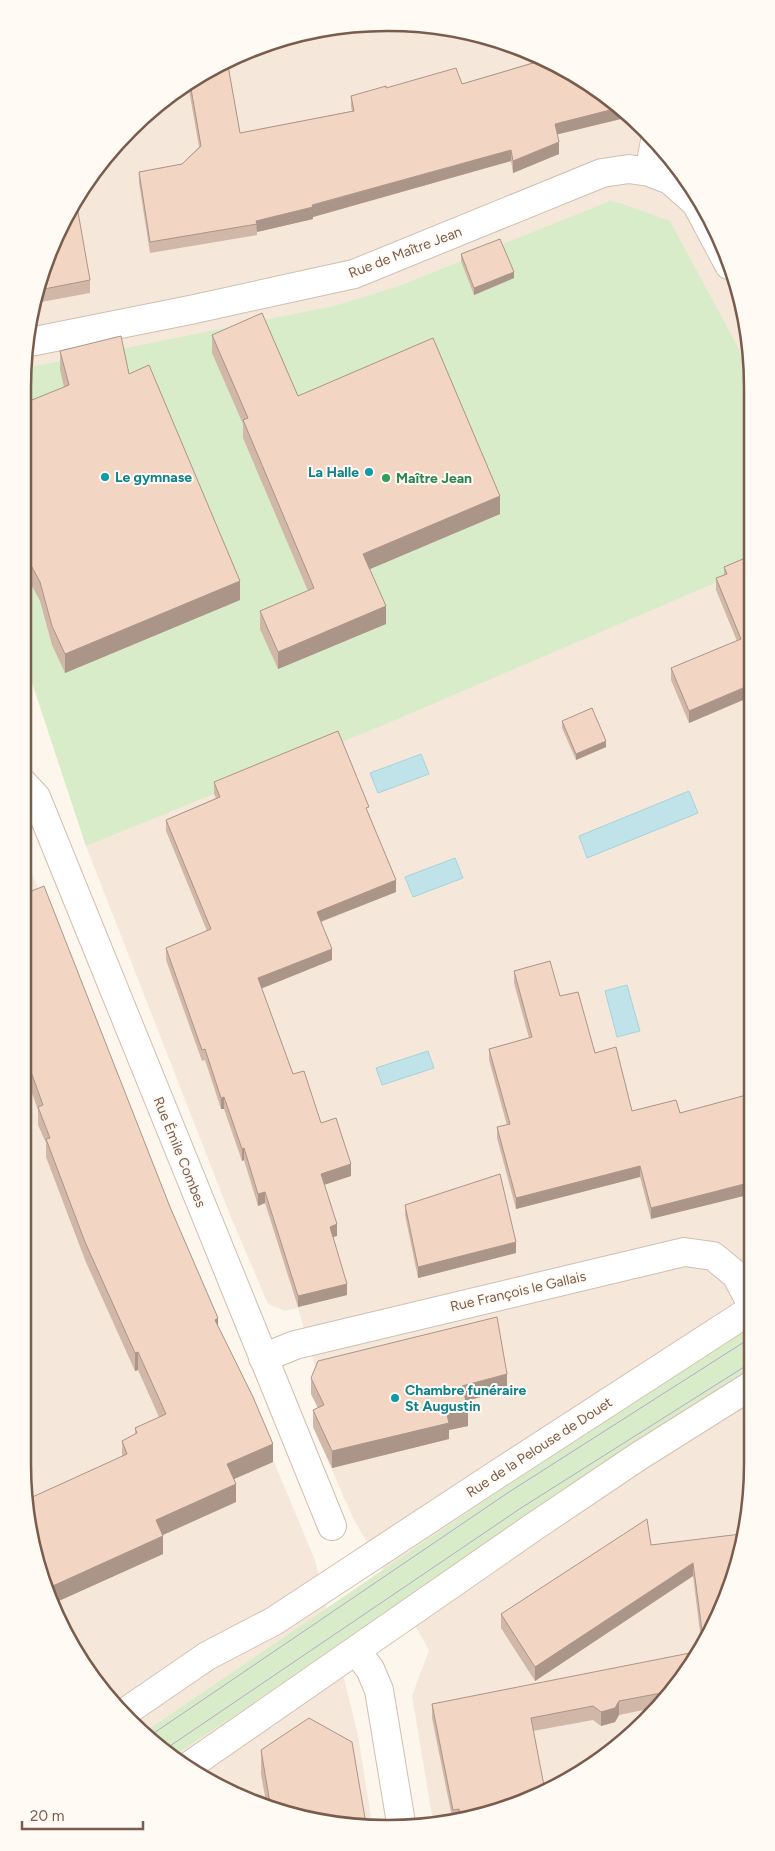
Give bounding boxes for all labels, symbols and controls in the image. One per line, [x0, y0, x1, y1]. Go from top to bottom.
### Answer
street label: Rue de Maître Jean [346, 223, 464, 282]
place label: La Halle [308, 464, 359, 481]
marker: La Halle [363, 466, 375, 478]
place label: Le gymnase [115, 469, 192, 486]
place label: Maître Jean [396, 470, 472, 487]
marker: Le gymnase [99, 471, 111, 483]
marker: Maître Jean [380, 472, 392, 484]
street label: Rue Émile Combes [150, 1094, 209, 1210]
street label: Rue François le Gallais [449, 1268, 588, 1315]
place label: Chambre funéraire St Augustin [405, 1382, 526, 1415]
marker: Chambre funéraire St Augustin [389, 1392, 401, 1404]
street label: Rue de la Pelouse de Douet [463, 1394, 615, 1501]
scale bar [22, 1798, 144, 1830]
text: 20 m [30, 1807, 64, 1825]

